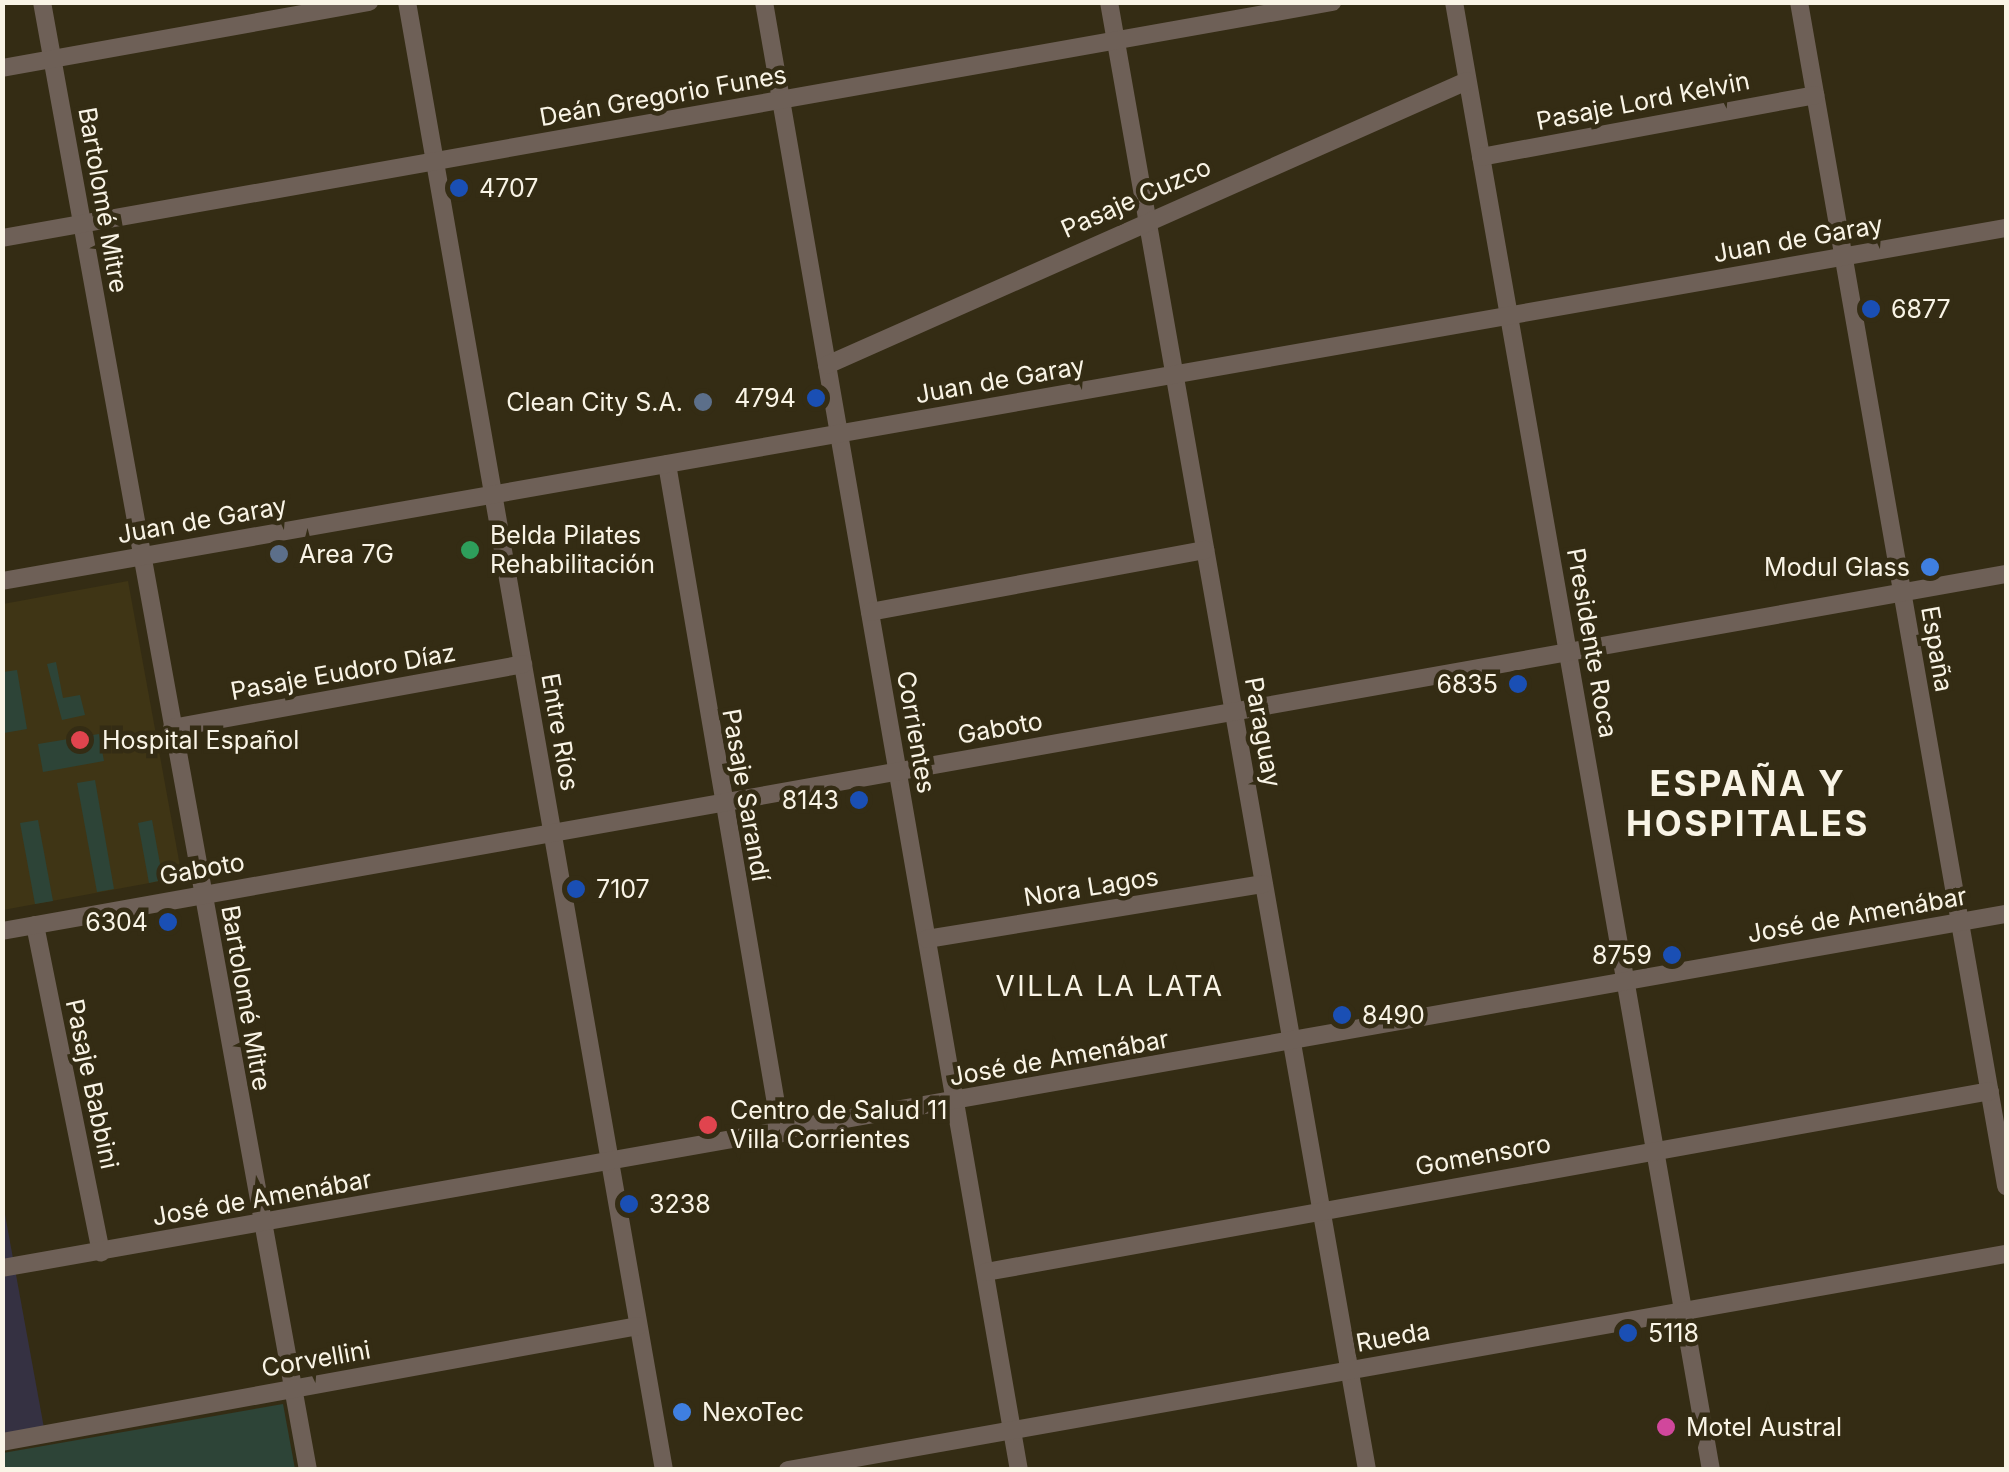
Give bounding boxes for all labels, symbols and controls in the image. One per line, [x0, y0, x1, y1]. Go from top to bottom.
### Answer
street label: Deán Gregorio Funes [537, 59, 789, 133]
street label: Pasaje Lord Kelvin [1534, 66, 1752, 136]
street label: Bartolomé Mitre [72, 105, 134, 295]
street label: Pasaje Cuzco [1057, 152, 1215, 244]
place label: 4707 [479, 173, 538, 203]
marker: 4707 [448, 177, 470, 199]
street label: Juan de Garay [1711, 209, 1885, 269]
place label: 6877 [1891, 294, 1951, 324]
marker: 6877 [1860, 298, 1882, 320]
street label: Juan de Garay [913, 350, 1087, 410]
place label: 4794 [734, 383, 796, 413]
place label: Clean City S.A. [506, 387, 683, 417]
marker: 4794 [805, 387, 827, 409]
marker: Clean City S.A. [692, 391, 714, 413]
street label: Juan de Garay [115, 490, 289, 550]
place label: Belda Pilates Rehabilitación [490, 521, 655, 580]
place label: Area 7G [299, 539, 394, 569]
marker: Belda Pilates Rehabilitación [459, 539, 481, 561]
marker: Area 7G [268, 543, 290, 565]
street label: Presidente Roca [1561, 546, 1623, 740]
place label: Modul Glass [1764, 552, 1910, 582]
marker: Modul Glass [1919, 556, 1941, 578]
street label: España [1915, 604, 1959, 694]
street label: Pasaje Eudoro Díaz [228, 637, 458, 707]
street label: Corrientes [890, 668, 942, 796]
place label: 6835 [1436, 669, 1498, 699]
street label: Entre Ríos [535, 671, 585, 793]
marker: 6835 [1507, 673, 1529, 695]
street label: Paraguay [1239, 675, 1287, 789]
street label: Pasaje Sarandí [716, 706, 776, 884]
street label: Gaboto [955, 706, 1045, 750]
place label: Hospital Español [102, 725, 299, 755]
marker: Hospital Español [67, 727, 93, 753]
district label: ESPAÑA Y HOSPITALES [1626, 762, 1870, 844]
place label: 8143 [782, 785, 839, 815]
marker: 8143 [848, 789, 870, 811]
street label: Gaboto [157, 847, 247, 891]
street label: Nora Lagos [1021, 862, 1161, 912]
place label: 7107 [596, 874, 650, 904]
marker: 7107 [565, 878, 587, 900]
street label: José de Amenábar [1745, 881, 1969, 949]
street label: Bartolomé Mitre [215, 903, 277, 1093]
place label: 6304 [85, 907, 148, 937]
marker: 6304 [157, 911, 179, 933]
place label: 8759 [1592, 940, 1652, 970]
marker: 8759 [1661, 944, 1683, 966]
district label: VILLA LA LATA [995, 969, 1225, 1003]
street label: Pasaje Babbini [59, 996, 125, 1172]
place label: 8490 [1362, 1000, 1425, 1030]
marker: 8490 [1331, 1004, 1353, 1026]
street label: José de Amenábar [947, 1024, 1171, 1092]
place label: Centro de Salud 11 Villa Corrientes [730, 1096, 947, 1155]
marker: Centro de Salud 11 Villa Corrientes [695, 1112, 721, 1138]
street label: Gomensoro [1413, 1128, 1553, 1182]
street label: José de Amenábar [150, 1164, 374, 1232]
place label: 3238 [649, 1189, 711, 1219]
marker: 3238 [618, 1193, 640, 1215]
street label: Rueda [1354, 1316, 1432, 1358]
place label: 5118 [1648, 1318, 1699, 1348]
marker: 5118 [1617, 1322, 1639, 1344]
street label: Corvellini [259, 1335, 373, 1383]
place label: NexoTec [702, 1397, 804, 1427]
marker: NexoTec [671, 1401, 693, 1423]
place label: Motel Austral [1686, 1412, 1842, 1442]
marker: Motel Austral [1655, 1416, 1677, 1438]

